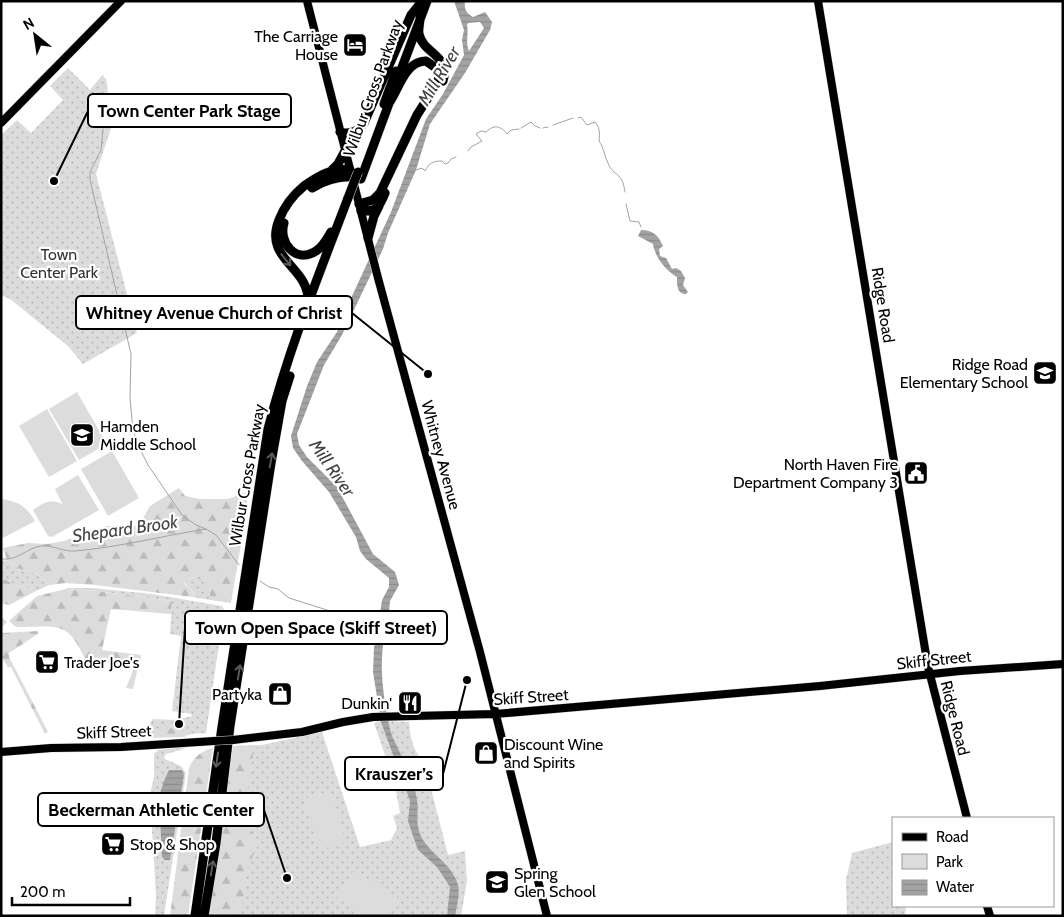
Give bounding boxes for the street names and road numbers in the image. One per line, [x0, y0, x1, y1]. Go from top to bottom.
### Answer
street label: Wilbur Cross Parkway [339, 17, 407, 159]
street label: Ridge Road [868, 266, 898, 344]
street label: Whitney Avenue [417, 398, 465, 512]
street label: Wilbur Cross Parkway [225, 402, 269, 548]
street label: Skiff Street [896, 647, 973, 673]
street label: Ridge Road [937, 679, 973, 757]
street label: Skiff Street [493, 685, 570, 709]
street label: Skiff Street [76, 721, 152, 743]

